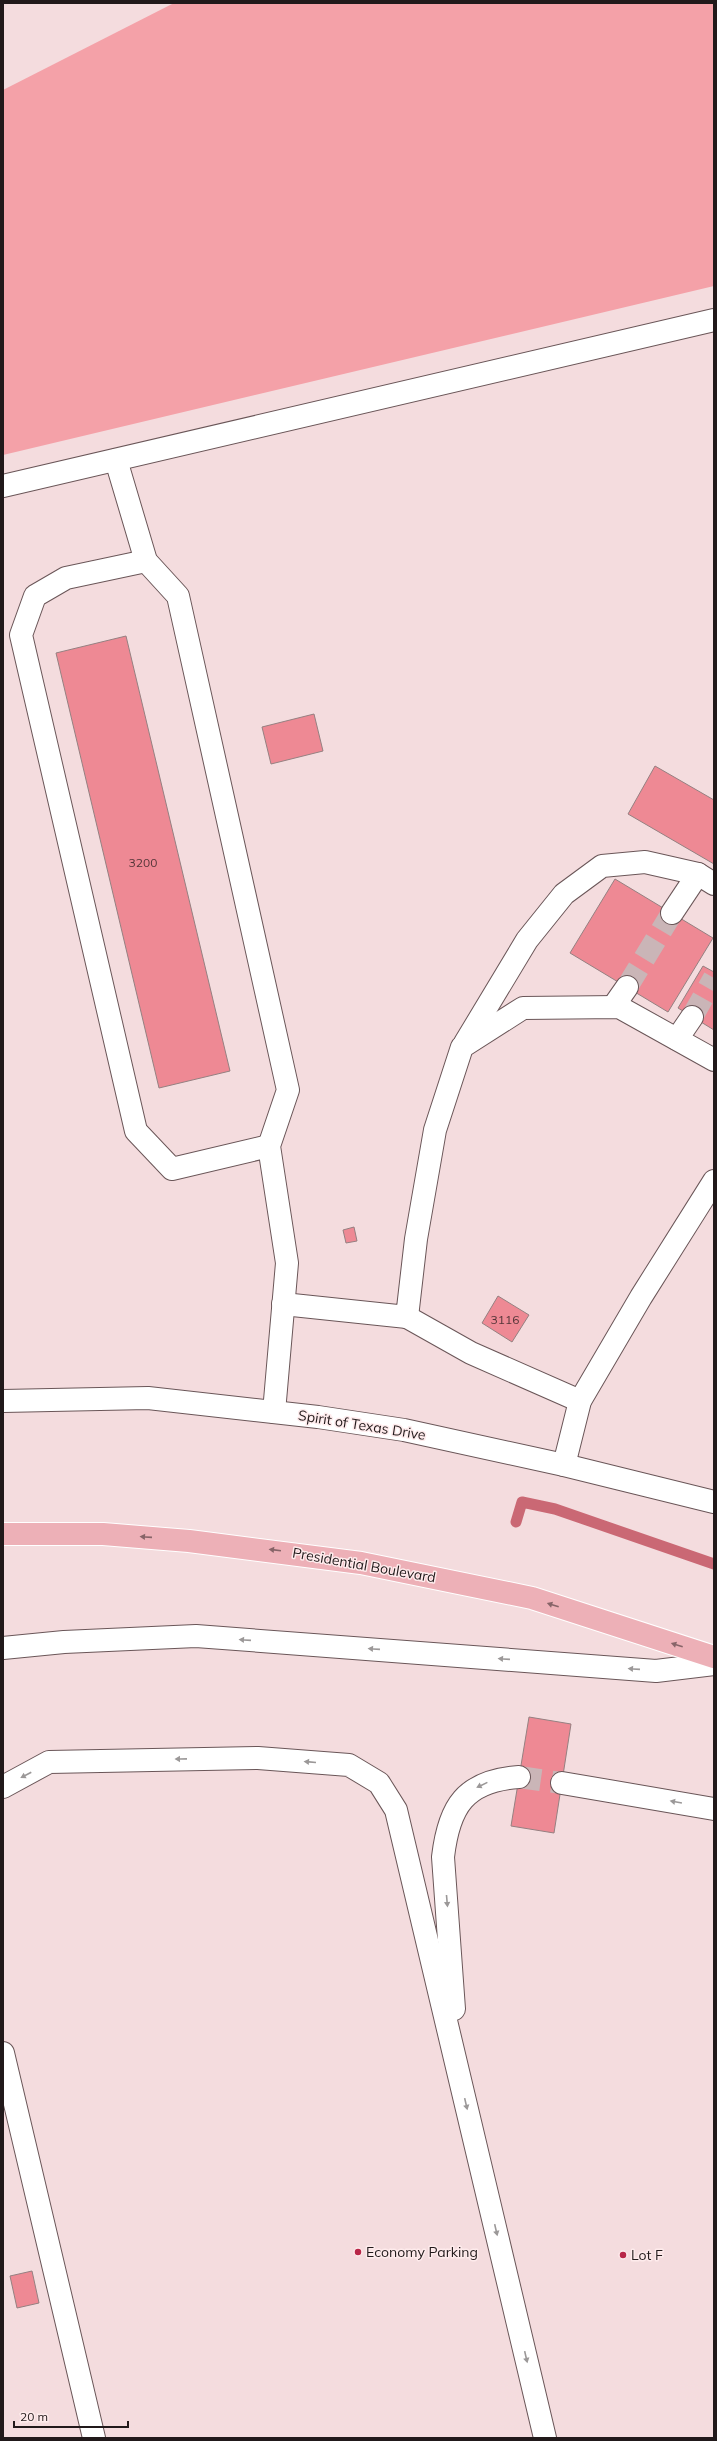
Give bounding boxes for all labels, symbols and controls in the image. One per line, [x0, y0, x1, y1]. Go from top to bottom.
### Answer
house number: 3200 [129, 855, 157, 870]
house number: 3116 [491, 1312, 519, 1327]
street label: Spirit of Texas Drive [297, 1406, 427, 1444]
one-way arrow [139, 1534, 152, 1541]
street label: Presidential Boulevard [291, 1544, 437, 1586]
one-way arrow [269, 1547, 281, 1553]
one-way arrow [547, 1602, 559, 1608]
one-way arrow [239, 1636, 251, 1643]
one-way arrow [671, 1642, 683, 1648]
one-way arrow [368, 1646, 380, 1653]
one-way arrow [498, 1656, 510, 1663]
one-way arrow [628, 1666, 640, 1673]
one-way arrow [174, 1756, 187, 1762]
one-way arrow [304, 1759, 316, 1766]
one-way arrow [20, 1771, 32, 1778]
one-way arrow [476, 1782, 487, 1788]
one-way arrow [670, 1798, 682, 1804]
one-way arrow [443, 1895, 450, 1907]
one-way arrow [464, 2098, 470, 2110]
one-way arrow [493, 2224, 499, 2236]
place label: Economy Parking [366, 2243, 478, 2261]
place label: Lot F [631, 2246, 663, 2264]
marker: Economy Parking [353, 2247, 363, 2257]
marker: Lot F [618, 2250, 628, 2260]
one-way arrow [523, 2351, 529, 2363]
scale bar [14, 2403, 128, 2429]
text: 20 m [20, 2409, 48, 2424]

